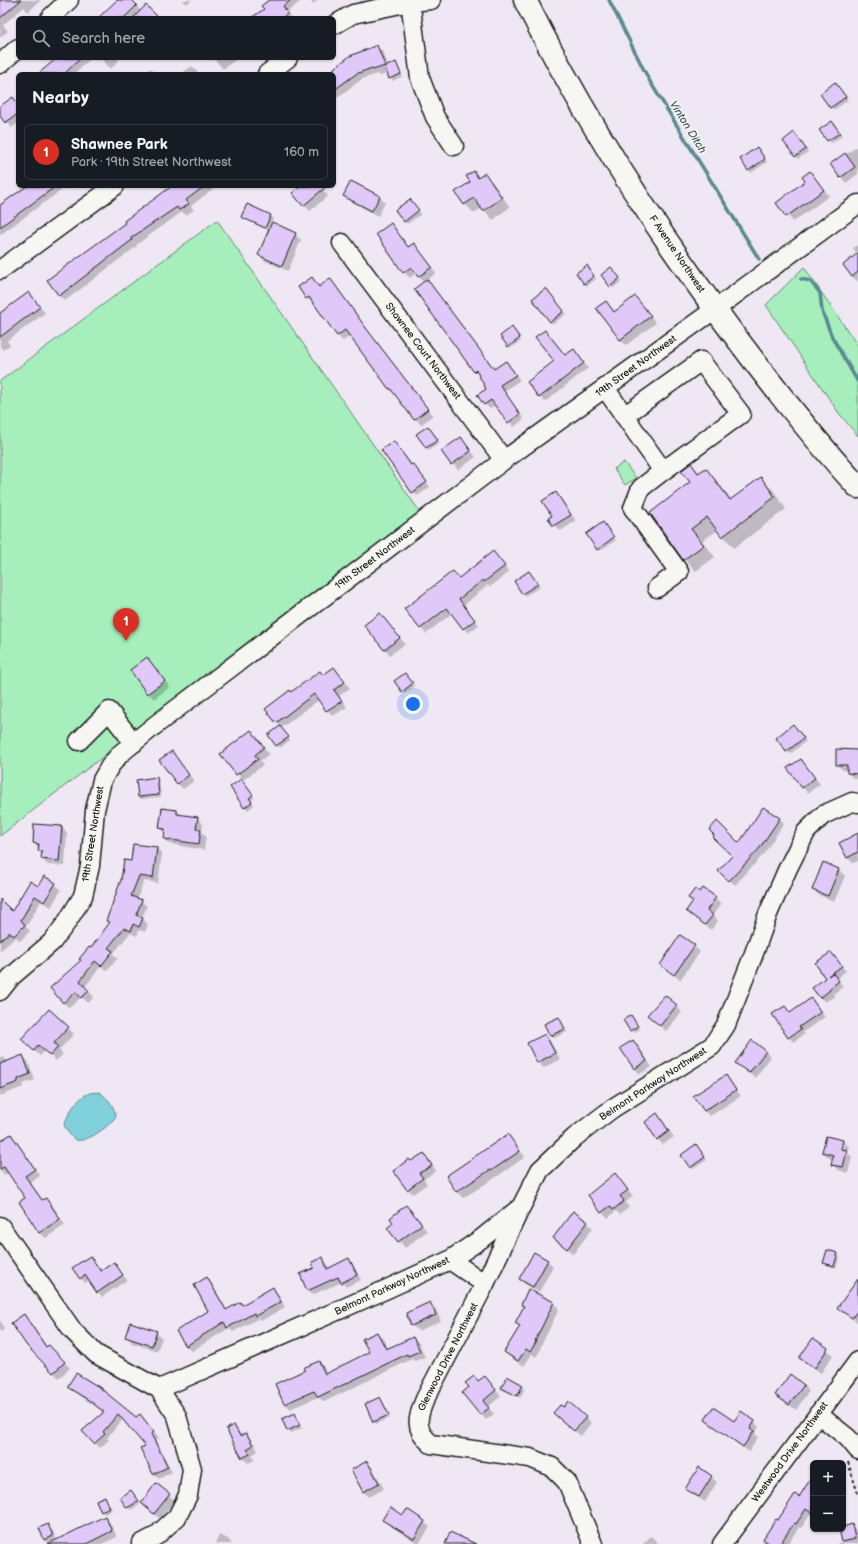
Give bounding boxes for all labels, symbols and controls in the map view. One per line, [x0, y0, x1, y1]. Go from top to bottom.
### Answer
search box [16, 16, 336, 60]
icon: search [30, 27, 52, 49]
text: Search here [62, 29, 145, 48]
text: Nearby [32, 88, 89, 108]
water label: Vinton Ditch [667, 98, 709, 156]
text: Shawnee Park [71, 135, 168, 154]
text: 1 [43, 144, 49, 160]
text: 160 m [284, 144, 319, 160]
text: Park · 19th Street Northwest [71, 154, 232, 170]
street label: F Avenue Northwest [647, 213, 707, 295]
street label: Shawnee Court Northwest [383, 300, 463, 402]
street label: 19th Street Northwest [593, 333, 679, 399]
street label: 19th Street Northwest [333, 524, 417, 592]
pin: 1 [113, 608, 139, 641]
your location [403, 694, 423, 714]
street label: 19th Street Northwest [79, 785, 107, 883]
street label: Belmont Parkway Northwest [597, 1045, 709, 1123]
street label: Belmont Parkway Northwest [333, 1254, 451, 1318]
street label: Glenwood Drive Northwest [415, 1301, 481, 1413]
street label: Westwood Drive Northwest [750, 1399, 830, 1505]
map controls [810, 1460, 846, 1532]
button: + [810, 1460, 846, 1496]
button: − [810, 1496, 846, 1532]

